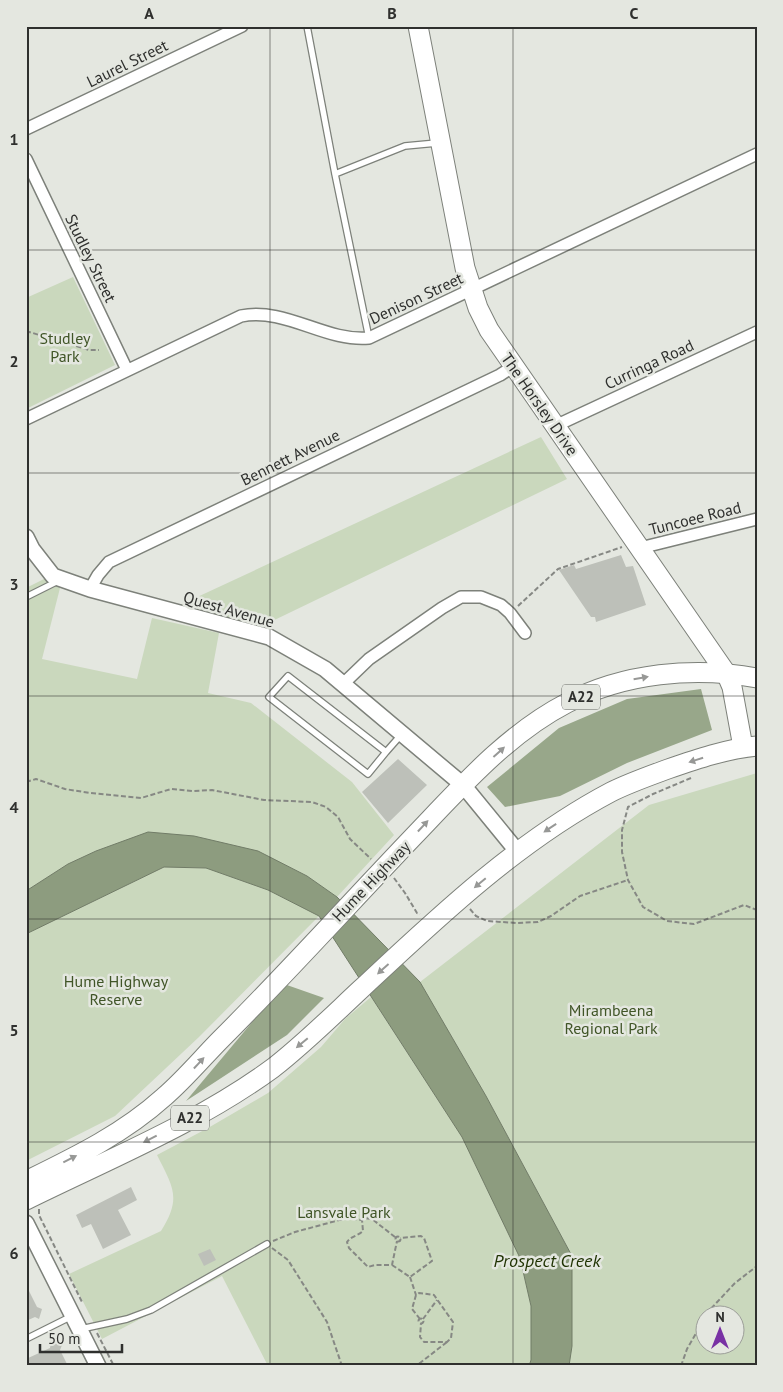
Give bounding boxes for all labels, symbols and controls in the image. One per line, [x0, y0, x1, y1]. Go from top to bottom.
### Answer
text: A [144, 3, 154, 23]
text: B [387, 3, 397, 23]
text: C [630, 3, 639, 23]
street label: Laurel Street [83, 34, 171, 91]
text: 1 [9, 129, 19, 149]
street label: Studley Street [61, 211, 121, 306]
street label: Denison Street [366, 267, 466, 328]
park label: Studley Park [39, 328, 91, 366]
street label: Curringa Road [601, 335, 697, 393]
street label: The Horsley Drive [497, 349, 583, 459]
text: 2 [9, 351, 19, 371]
street label: Bennett Avenue [237, 424, 343, 490]
street label: Tuncoee Road [647, 497, 743, 539]
text: 3 [9, 574, 19, 594]
street label: Quest Avenue [181, 586, 277, 632]
one-way arrow [633, 674, 649, 682]
road number: A22 [562, 684, 600, 710]
one-way arrow [493, 746, 505, 758]
one-way arrow [689, 756, 704, 764]
text: 4 [9, 797, 19, 817]
one-way arrow [417, 820, 429, 832]
one-way arrow [543, 823, 557, 833]
street label: Hume Highway [328, 836, 415, 925]
one-way arrow [475, 877, 487, 889]
one-way arrow [378, 963, 390, 975]
park label: Hume Highway Reserve [64, 971, 169, 1009]
park label: Mirambeena Regional Park [564, 1000, 658, 1038]
text: 5 [9, 1020, 19, 1040]
one-way arrow [296, 1037, 308, 1049]
one-way arrow [193, 1057, 205, 1069]
road number: A22 [171, 1106, 209, 1130]
one-way arrow [143, 1135, 157, 1143]
one-way arrow [62, 1155, 77, 1163]
park label: Lansvale Park [297, 1202, 391, 1222]
text: 6 [9, 1243, 19, 1263]
water label: Prospect Creek [494, 1249, 601, 1272]
north arrow [696, 1304, 746, 1354]
text: N [715, 1308, 725, 1326]
scale bar [40, 1322, 122, 1354]
text: 50 m [48, 1329, 81, 1348]

